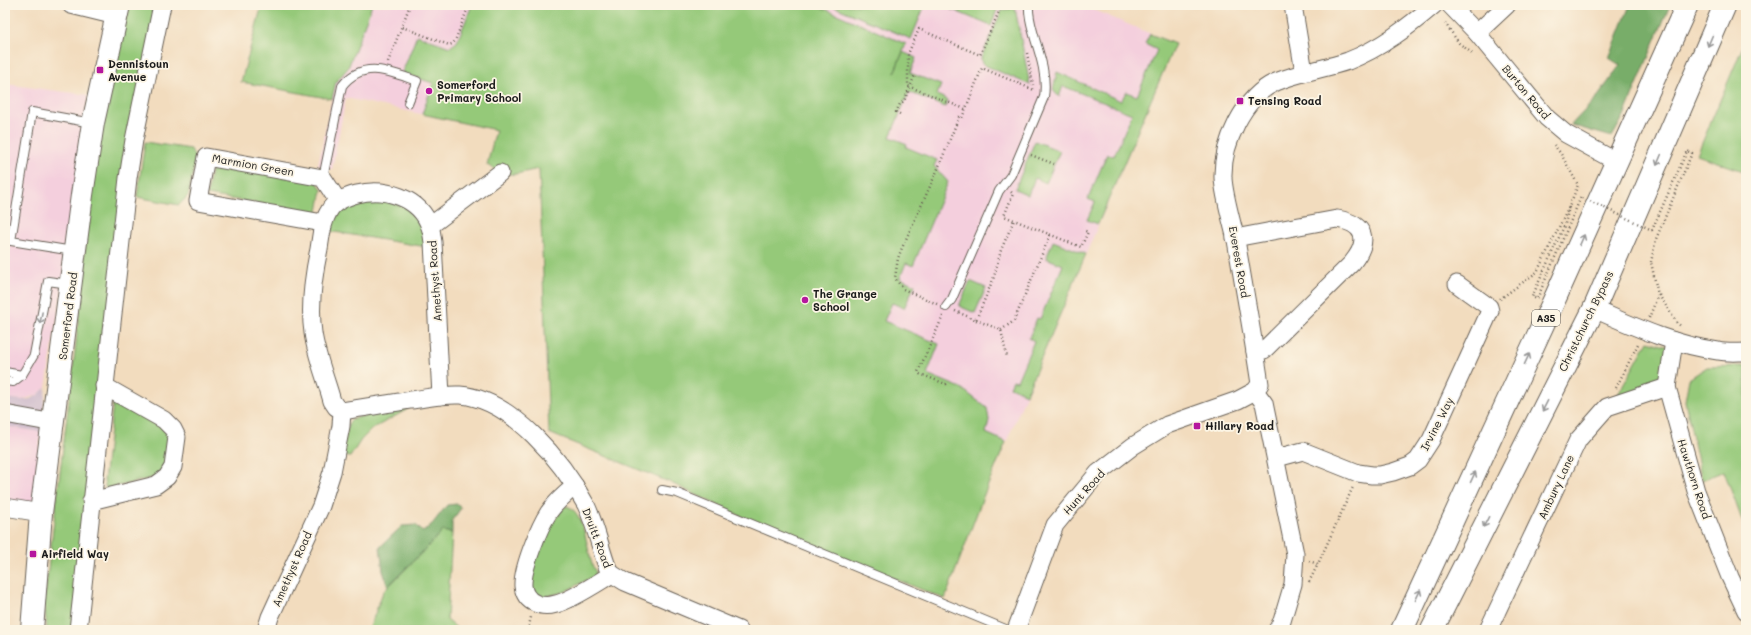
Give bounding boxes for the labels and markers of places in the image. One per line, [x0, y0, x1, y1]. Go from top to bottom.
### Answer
place label: Dennistoun Avenue [108, 56, 169, 84]
marker: Dennistoun Avenue [95, 65, 105, 75]
place label: Somerford Primary School [437, 77, 521, 105]
marker: Somerford Primary School [424, 86, 434, 96]
place label: Tensing Road [1248, 93, 1322, 108]
marker: Tensing Road [1235, 96, 1245, 106]
place label: The Grange School [813, 286, 877, 314]
marker: The Grange School [800, 295, 810, 305]
place label: Hillary Road [1205, 418, 1274, 433]
marker: Hillary Road [1192, 421, 1202, 431]
place label: Airfield Way [41, 546, 109, 561]
marker: Airfield Way [28, 549, 38, 559]

